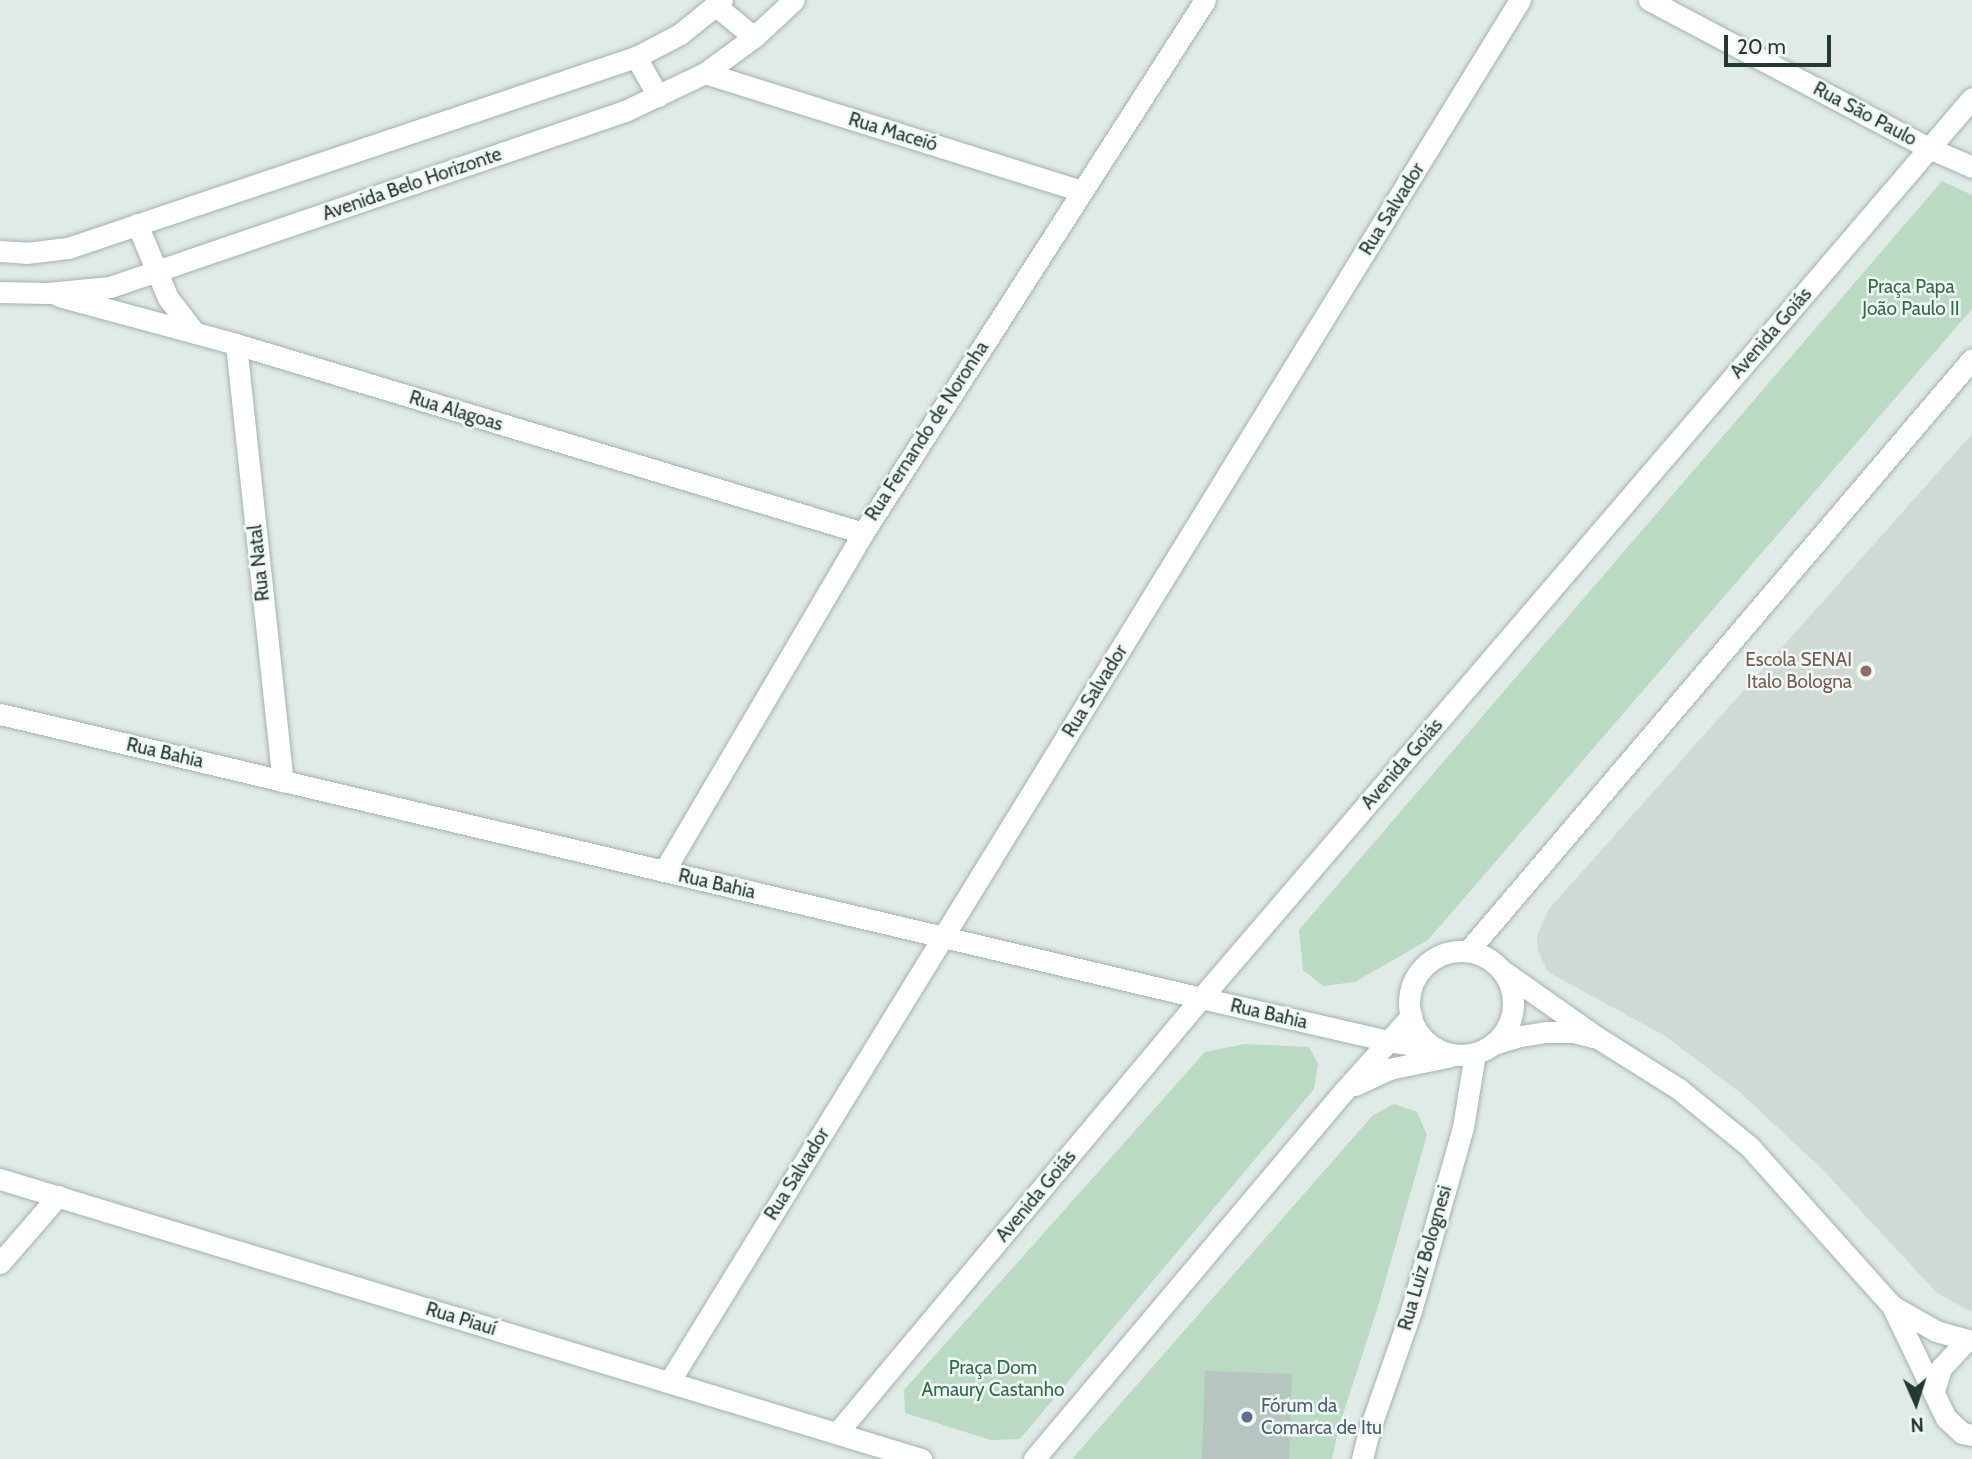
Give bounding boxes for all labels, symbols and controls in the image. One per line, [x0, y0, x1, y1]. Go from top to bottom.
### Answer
scale bar [1727, 21, 1834, 65]
text: 20 m [1737, 34, 1786, 59]
street label: Rua São Paulo [1809, 77, 1921, 151]
street label: Rua Maceió [846, 108, 940, 156]
street label: Avenida Belo Horizonte [319, 143, 505, 225]
street label: Rua Salvador [1355, 159, 1429, 259]
park label: Praça Papa João Paulo II [1862, 276, 1960, 320]
street label: Avenida Goiás [1725, 283, 1817, 383]
street label: Rua Fernando de Noronha [860, 337, 994, 525]
street label: Rua Alagoas [406, 386, 506, 436]
street label: Rua Natal [244, 524, 274, 602]
street label: Rua Salvador [1058, 641, 1132, 741]
place label: Escola SENAI Italo Bologna [1745, 649, 1852, 693]
marker: Escola SENAI Italo Bologna [1858, 663, 1874, 679]
street label: Avenida Goiás [1356, 714, 1448, 814]
street label: Rua Bahia [124, 733, 206, 773]
street label: Rua Bahia [676, 864, 758, 904]
street label: Rua Bahia [1228, 994, 1310, 1034]
street label: Rua Salvador [760, 1124, 834, 1224]
street label: Avenida Goiás [991, 1146, 1081, 1246]
street label: Rua Luiz Bolognesi [1393, 1183, 1457, 1333]
street label: Rua Piauí [423, 1298, 499, 1340]
park label: Praça Dom Amaury Castanho [922, 1357, 1064, 1401]
north arrow [1881, 1368, 1951, 1438]
place label: Fórum da Comarca de Itu [1261, 1395, 1382, 1439]
marker: Fórum da Comarca de Itu [1239, 1409, 1255, 1425]
text: N [1910, 1413, 1924, 1436]

